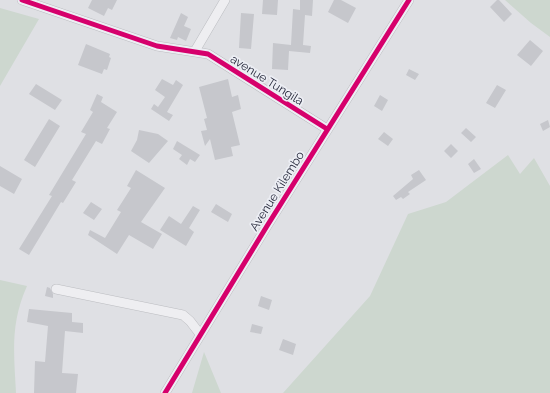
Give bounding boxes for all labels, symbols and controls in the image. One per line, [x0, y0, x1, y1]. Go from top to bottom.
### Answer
street label: avenue Tungila [228, 52, 306, 108]
street label: Avenue Kilembo [247, 149, 307, 233]

